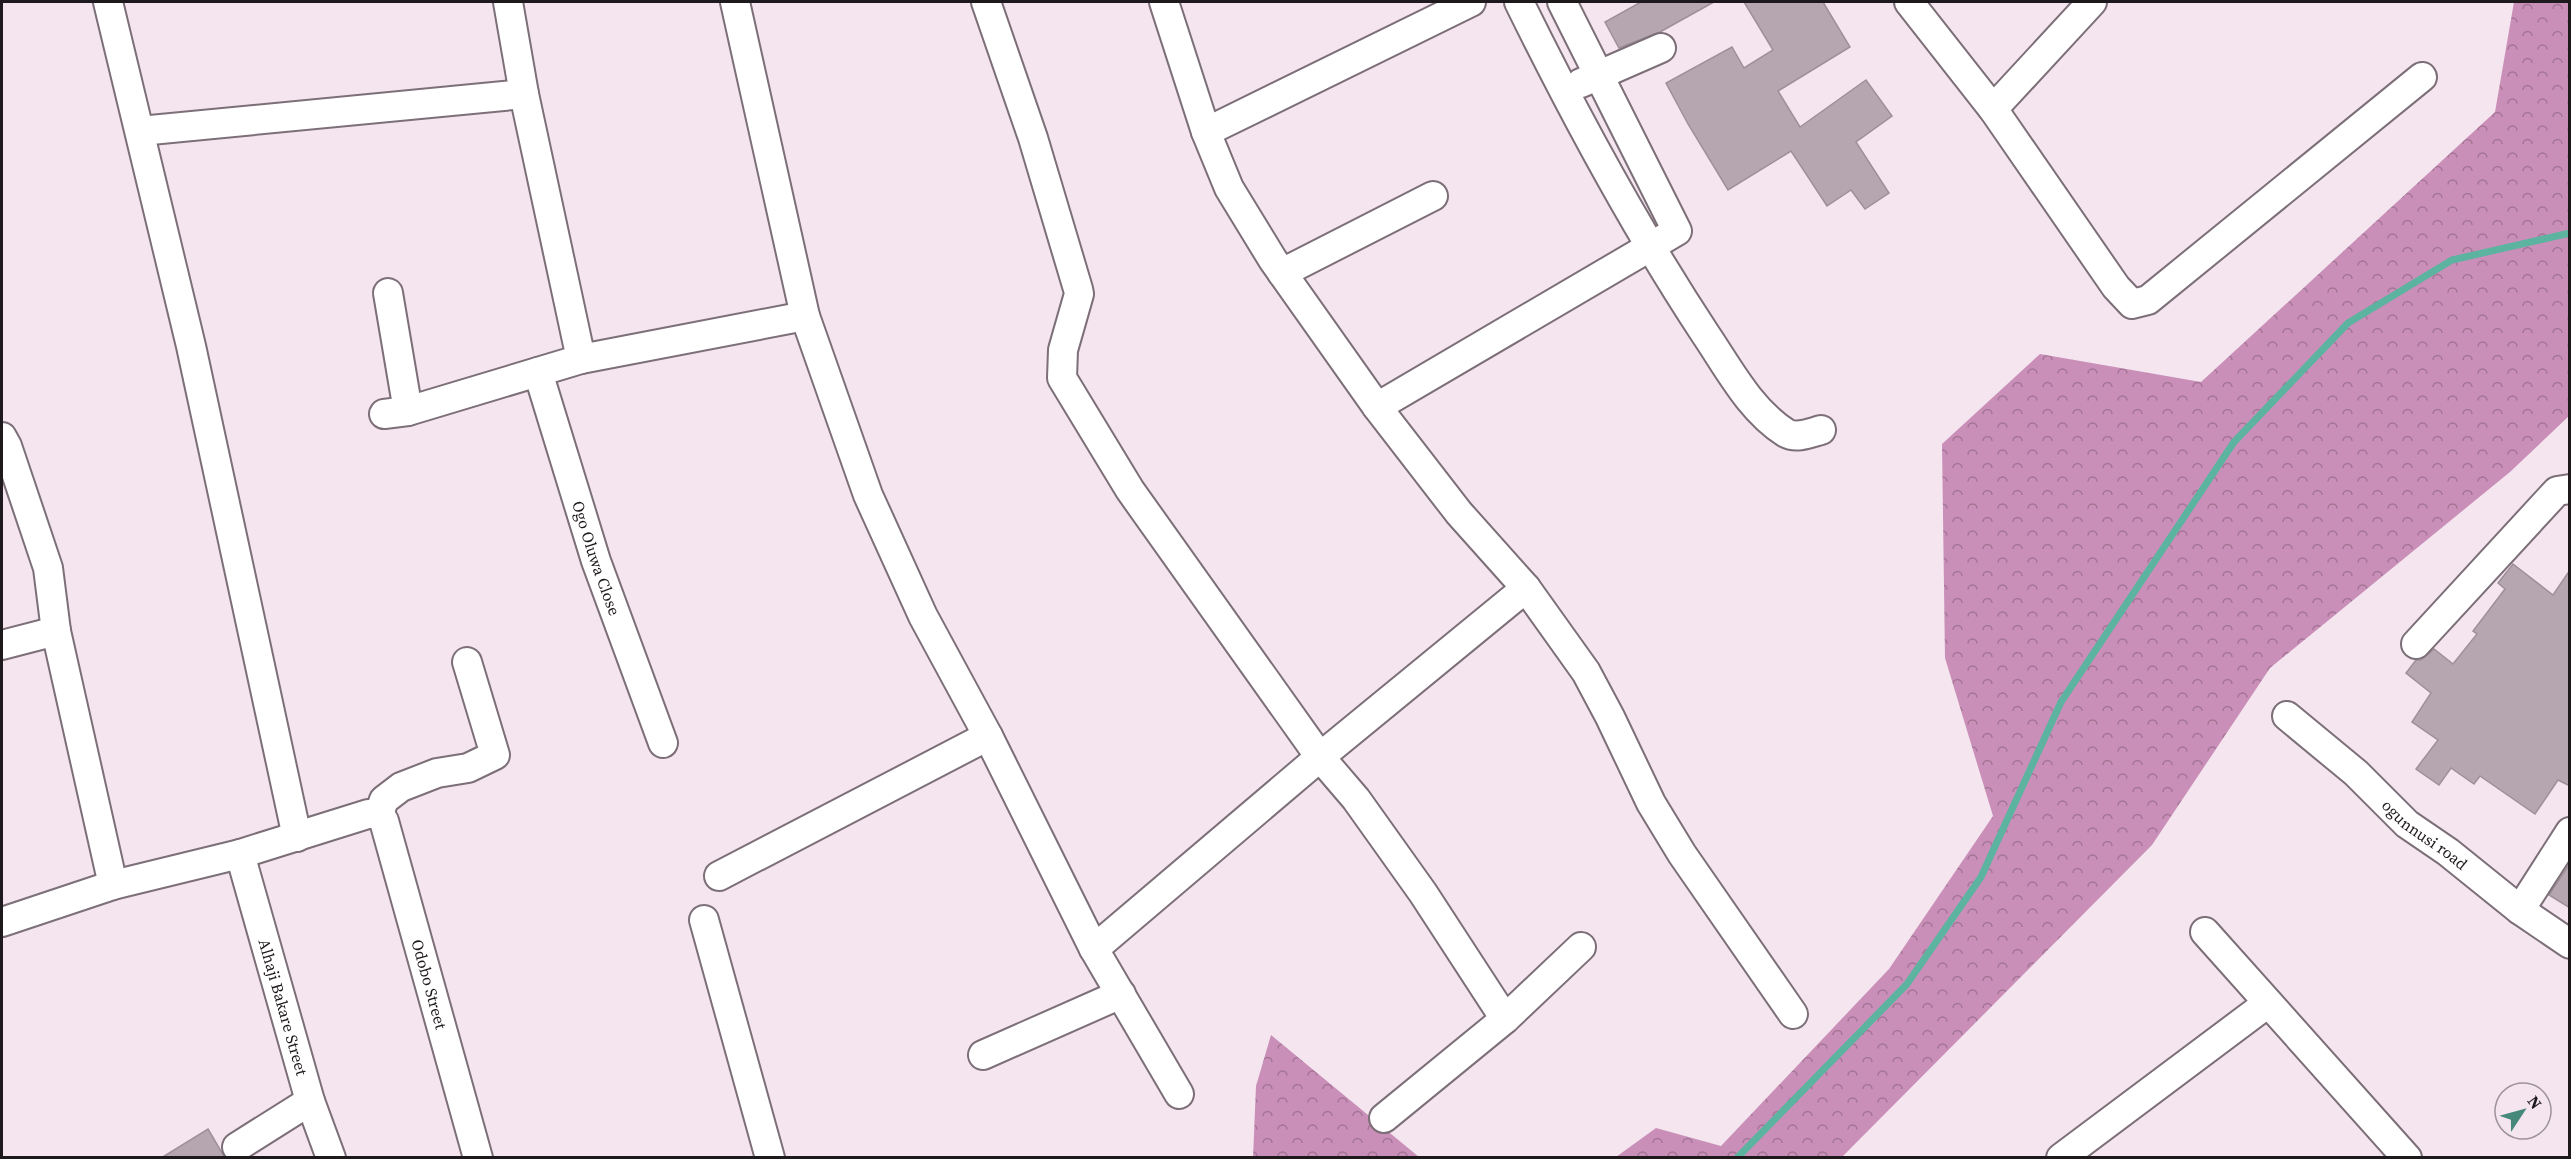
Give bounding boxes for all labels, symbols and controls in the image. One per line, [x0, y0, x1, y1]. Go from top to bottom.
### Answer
street label: Ogo Oluwa Close [567, 498, 626, 618]
street label: ogunnusi road [2377, 794, 2472, 875]
street label: Alhaji Bakare Street [254, 936, 313, 1079]
street label: Odobo Street [407, 937, 453, 1032]
north arrow [2493, 1081, 2553, 1141]
text: N [2523, 1091, 2548, 1114]

